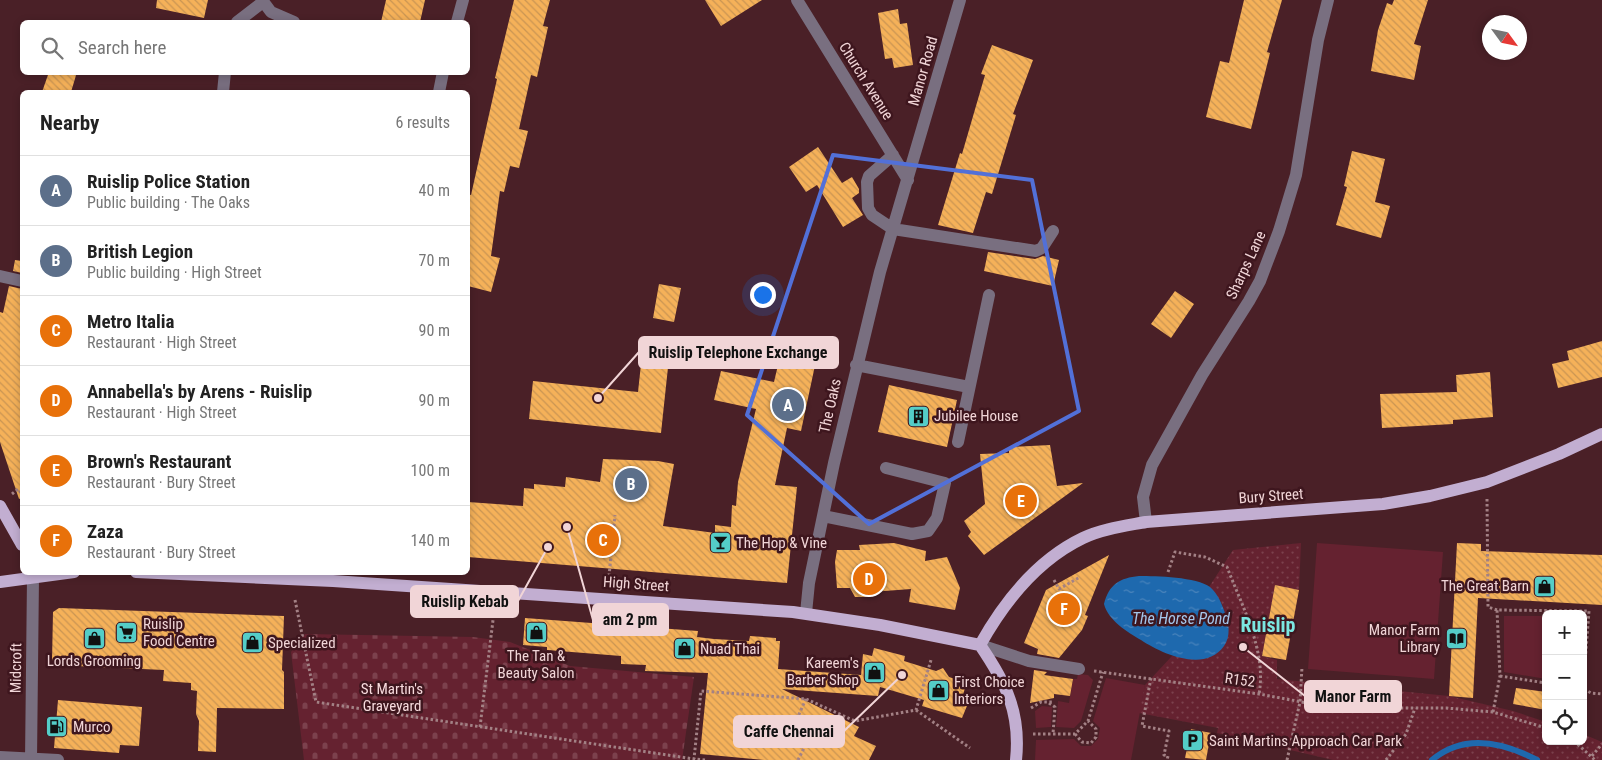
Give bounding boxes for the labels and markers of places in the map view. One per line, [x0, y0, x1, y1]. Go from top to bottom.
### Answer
callout: Ruislip Telephone Exchange [639, 337, 838, 368]
pin: A [772, 386, 804, 424]
building icon: Jubilee House [906, 404, 930, 428]
place label: Jubilee House [934, 407, 1018, 425]
pin: B [615, 465, 647, 503]
pin: E [1005, 482, 1037, 520]
pin: C [587, 521, 619, 559]
bar icon: The Hop & Vine [708, 531, 732, 555]
place label: The Hop & Vine [736, 534, 827, 552]
pin: D [853, 560, 885, 598]
shop icon: The Great Barn [1533, 574, 1557, 598]
place label: The Great Barn [1441, 577, 1529, 595]
callout: Ruislip Kebab [411, 586, 518, 617]
pin: F [1048, 590, 1080, 628]
callout: am 2 pm [593, 604, 668, 635]
place label: Ruislip Food Centre [143, 615, 215, 650]
supermarket icon: Ruislip Food Centre [115, 621, 139, 645]
shop icon: The Tan & Beauty Salon [524, 621, 548, 645]
place label: Manor Farm Library [1369, 621, 1440, 656]
shop icon: Lords Grooming [82, 626, 106, 650]
library icon: Manor Farm Library [1444, 627, 1468, 651]
shop icon: Specialized [240, 631, 264, 655]
place label: Specialized [268, 634, 336, 652]
shop icon: Nuad Thai [672, 637, 696, 661]
place label: Nuad Thai [700, 640, 760, 658]
place label: The Tan & Beauty Salon [498, 647, 575, 682]
place label: Lords Grooming [47, 652, 141, 670]
place label: Kareem's Barber Shop [787, 654, 859, 689]
shop icon: Kareem's Barber Shop [863, 660, 887, 684]
place label: First Choice Interiors [954, 673, 1025, 708]
shop icon: First Choice Interiors [926, 679, 950, 703]
callout: Manor Farm [1305, 681, 1401, 712]
fuel station icon: Murco [45, 715, 69, 739]
callout: Caffe Chennai [734, 716, 844, 747]
place label: Murco [73, 718, 110, 736]
parking icon: Saint Martins Approach Car Park [1181, 729, 1205, 753]
place label: Saint Martins Approach Car Park [1209, 732, 1402, 750]

